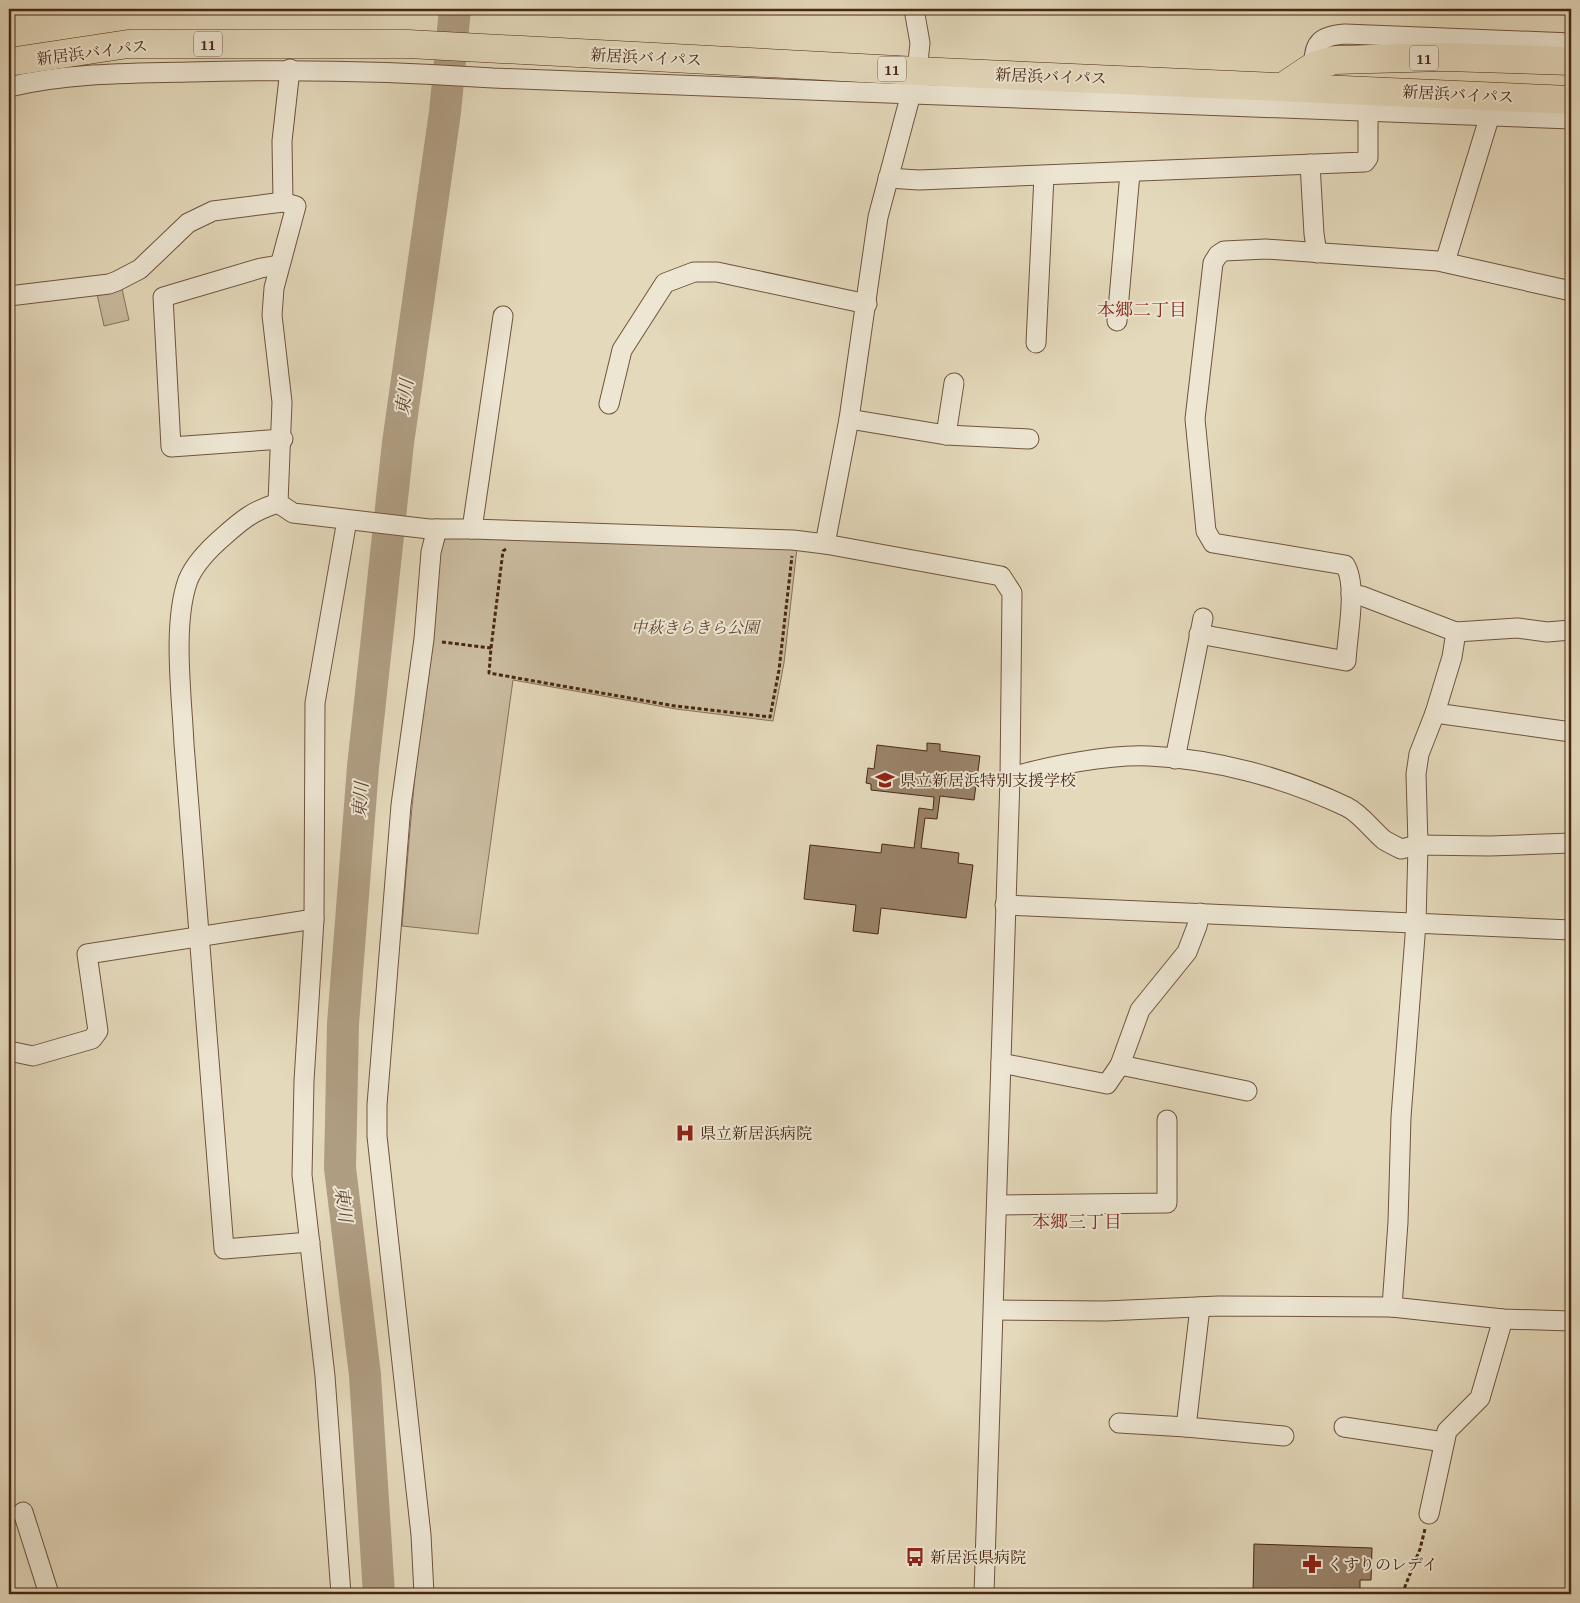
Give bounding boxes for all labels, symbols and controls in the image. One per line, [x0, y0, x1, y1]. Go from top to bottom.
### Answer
road number: 11 [194, 32, 222, 56]
street label: 新居浜バイパス [35, 33, 149, 71]
street label: 新居浜バイパス [590, 42, 702, 72]
road number: 11 [1410, 46, 1438, 70]
road number: 11 [878, 56, 906, 82]
street label: 新居浜バイパス [995, 62, 1107, 90]
street label: 新居浜バイパス [1402, 79, 1514, 109]
district label: 本郷二丁目 [1097, 296, 1187, 323]
water label: 東川 [388, 375, 420, 417]
park label: 中萩きらきら公園 [631, 615, 762, 639]
place label: 県立新居浜特別支援学校 [900, 768, 1076, 792]
school or university icon: 県立新居浜特別支援学校 [874, 769, 896, 791]
water label: 東川 [345, 779, 375, 819]
place label: 県立新居浜病院 [700, 1121, 812, 1145]
hospital icon: 県立新居浜病院 [674, 1122, 696, 1144]
water label: 東川 [328, 1184, 360, 1225]
district label: 本郷三丁目 [1032, 1208, 1122, 1235]
place label: 新居浜県病院 [930, 1545, 1026, 1569]
bus stop icon: 新居浜県病院 [904, 1546, 926, 1568]
place label: くすりのレデイ [1327, 1552, 1438, 1576]
pharmacy icon: くすりのレデイ [1301, 1553, 1323, 1575]

